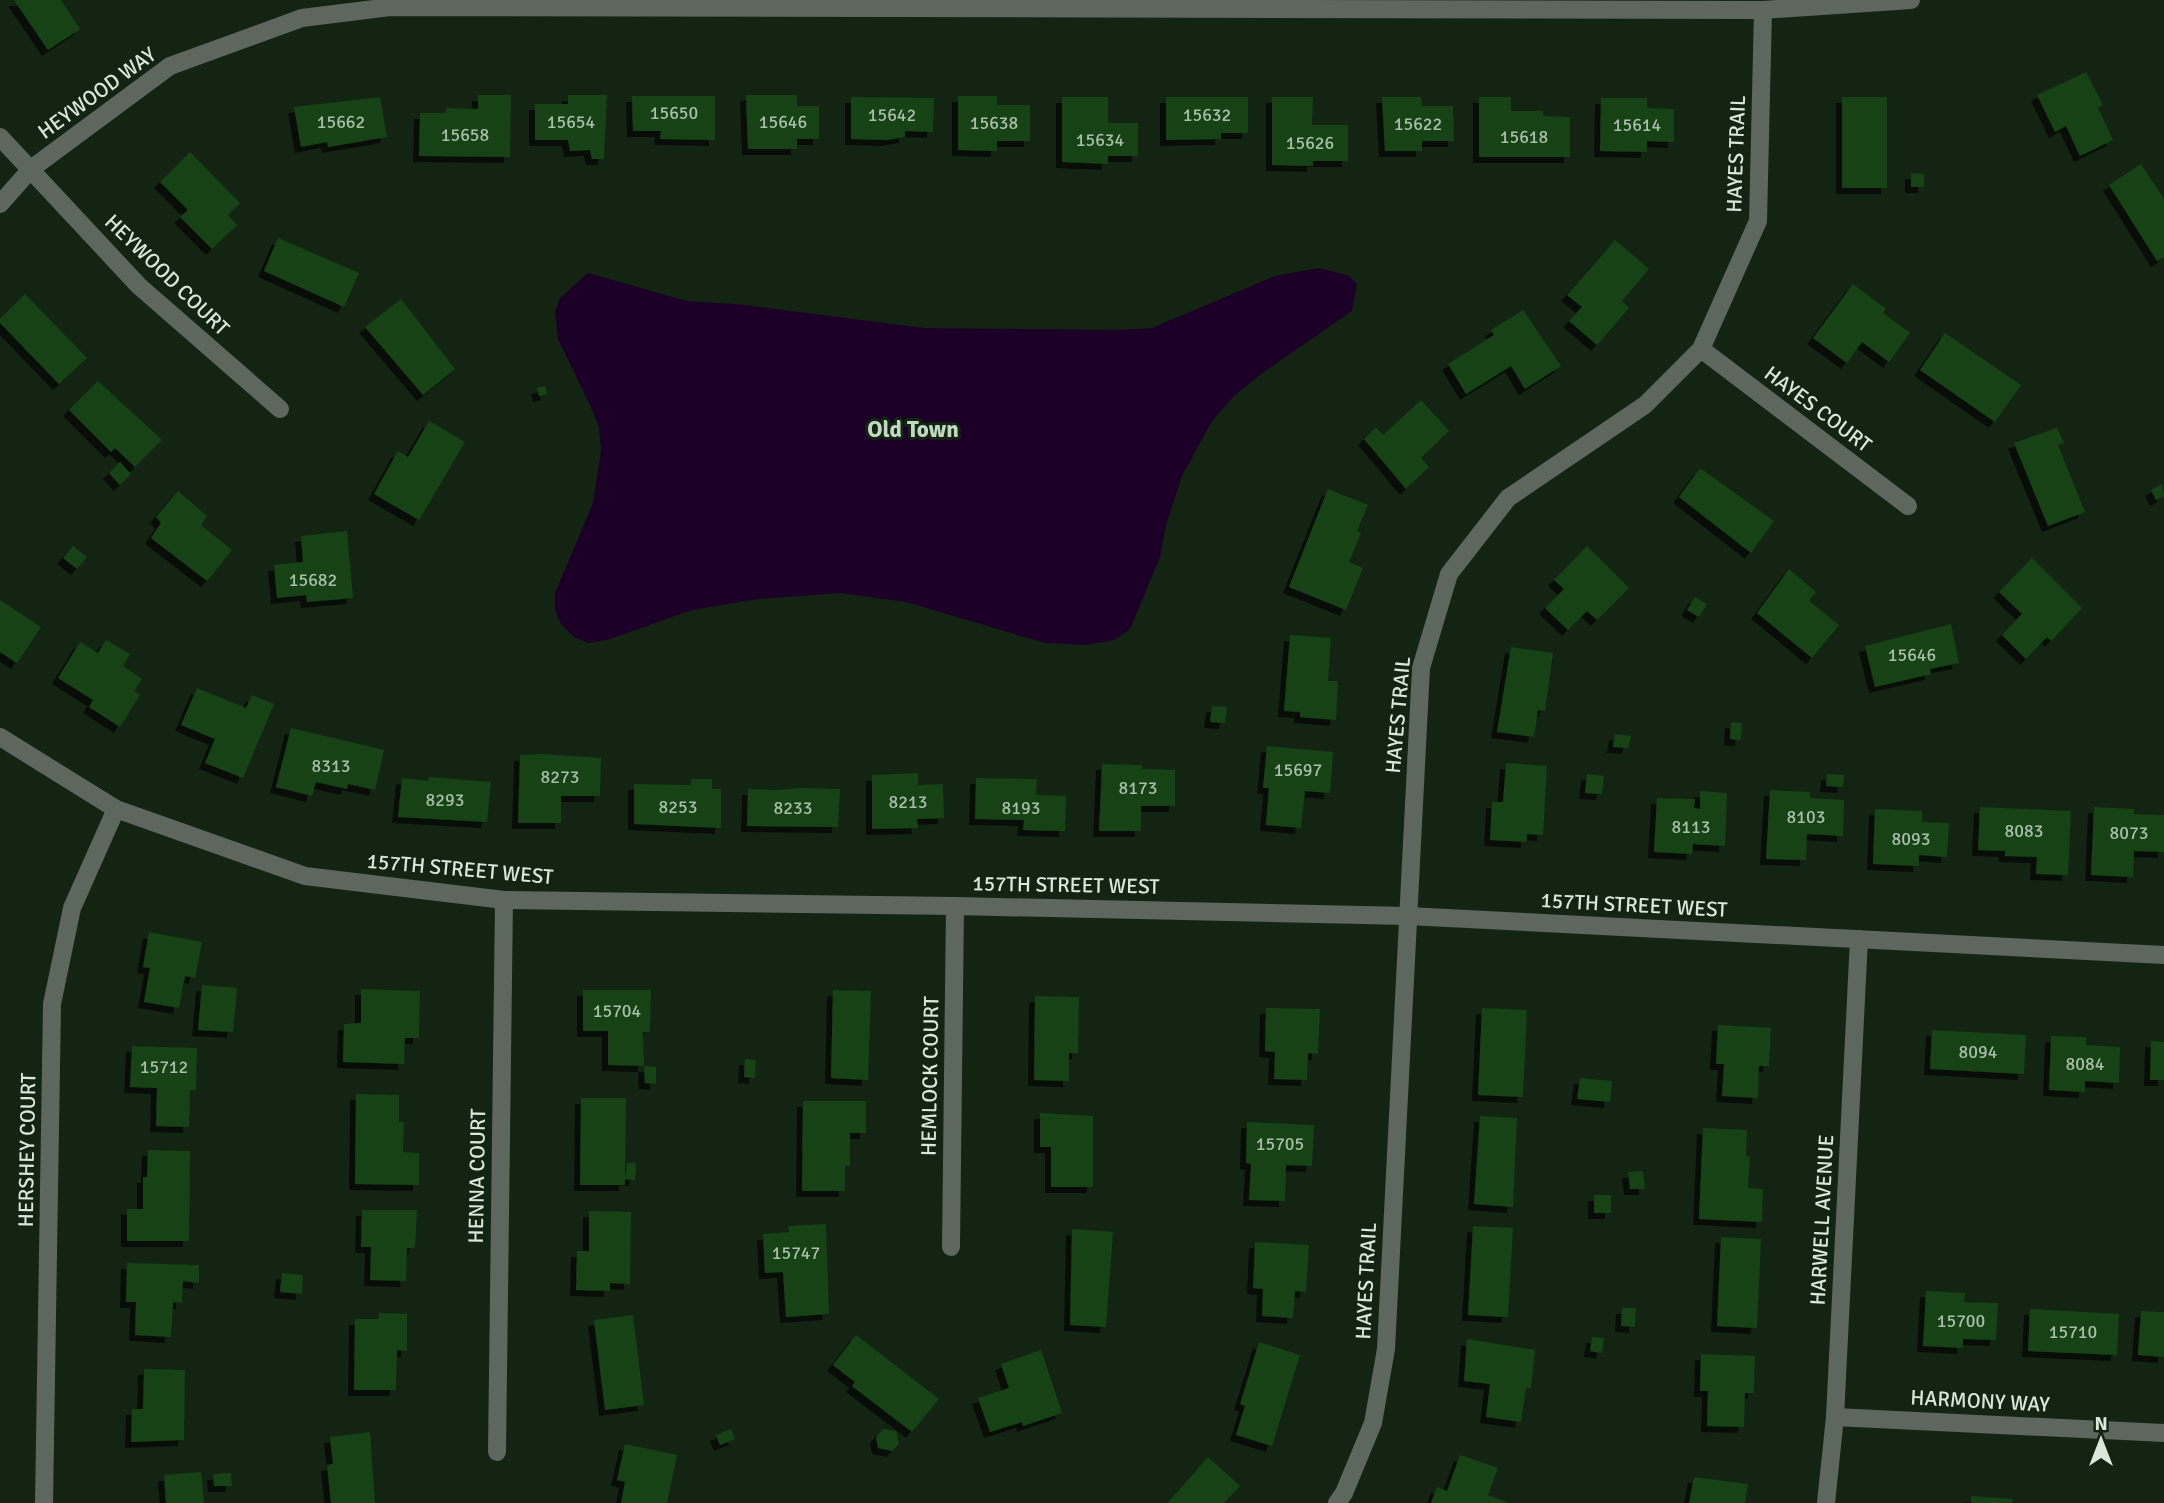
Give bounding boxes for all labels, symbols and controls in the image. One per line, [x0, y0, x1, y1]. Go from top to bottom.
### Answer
street label: HEYWOOD WAY [33, 41, 162, 145]
street label: HAYES TRAIL [1721, 95, 1751, 213]
house number: 15650 [650, 102, 698, 124]
house number: 15642 [868, 104, 916, 126]
house number: 15632 [1183, 104, 1231, 126]
house number: 15662 [317, 111, 365, 133]
house number: 15654 [547, 111, 596, 133]
house number: 15646 [759, 111, 807, 133]
house number: 15638 [970, 112, 1018, 134]
house number: 15622 [1394, 113, 1442, 135]
house number: 15614 [1613, 114, 1662, 136]
house number: 15658 [441, 124, 489, 146]
house number: 15618 [1500, 126, 1548, 148]
house number: 15634 [1076, 129, 1125, 151]
house number: 15626 [1286, 132, 1334, 154]
street label: HEYWOOD COURT [99, 209, 235, 342]
street label: HAYES COURT [1759, 360, 1877, 458]
district label: Old Town [867, 415, 959, 444]
house number: 15682 [289, 569, 337, 591]
house number: 15646 [1888, 644, 1936, 666]
street label: HAYES TRAIL [1380, 655, 1416, 775]
house number: 8313 [312, 755, 350, 777]
house number: 15697 [1274, 759, 1322, 781]
house number: 8273 [541, 766, 579, 788]
house number: 8173 [1119, 777, 1157, 799]
house number: 8293 [426, 789, 464, 811]
house number: 8213 [889, 791, 927, 813]
house number: 8253 [659, 796, 697, 818]
house number: 8233 [774, 797, 812, 819]
house number: 8193 [1002, 797, 1040, 819]
house number: 8103 [1787, 806, 1825, 828]
house number: 8113 [1672, 816, 1710, 838]
house number: 8083 [2005, 820, 2043, 842]
house number: 8073 [2110, 822, 2148, 844]
house number: 8093 [1892, 828, 1930, 850]
street label: 157TH STREET WEST [366, 848, 555, 890]
street label: 157TH STREET WEST [972, 870, 1160, 900]
street label: 157TH STREET WEST [1540, 887, 1729, 923]
street label: HEMLOCK COURT [916, 995, 944, 1156]
house number: 15704 [593, 1000, 642, 1022]
house number: 8094 [1959, 1041, 1998, 1063]
house number: 8084 [2066, 1053, 2105, 1075]
house number: 15712 [140, 1056, 188, 1078]
street label: HERSHEY COURT [13, 1072, 41, 1228]
street label: HENNA COURT [463, 1108, 491, 1244]
house number: 15705 [1256, 1133, 1304, 1155]
street label: HARWELL AVENUE [1805, 1134, 1839, 1306]
street label: HAYES TRAIL [1350, 1221, 1382, 1340]
house number: 15747 [772, 1242, 820, 1264]
house number: 15700 [1937, 1310, 1985, 1332]
house number: 15710 [2049, 1321, 2097, 1343]
street label: HARMONY WAY [1910, 1384, 2051, 1418]
north arrow [2066, 1405, 2136, 1475]
text: N [2094, 1412, 2108, 1436]

